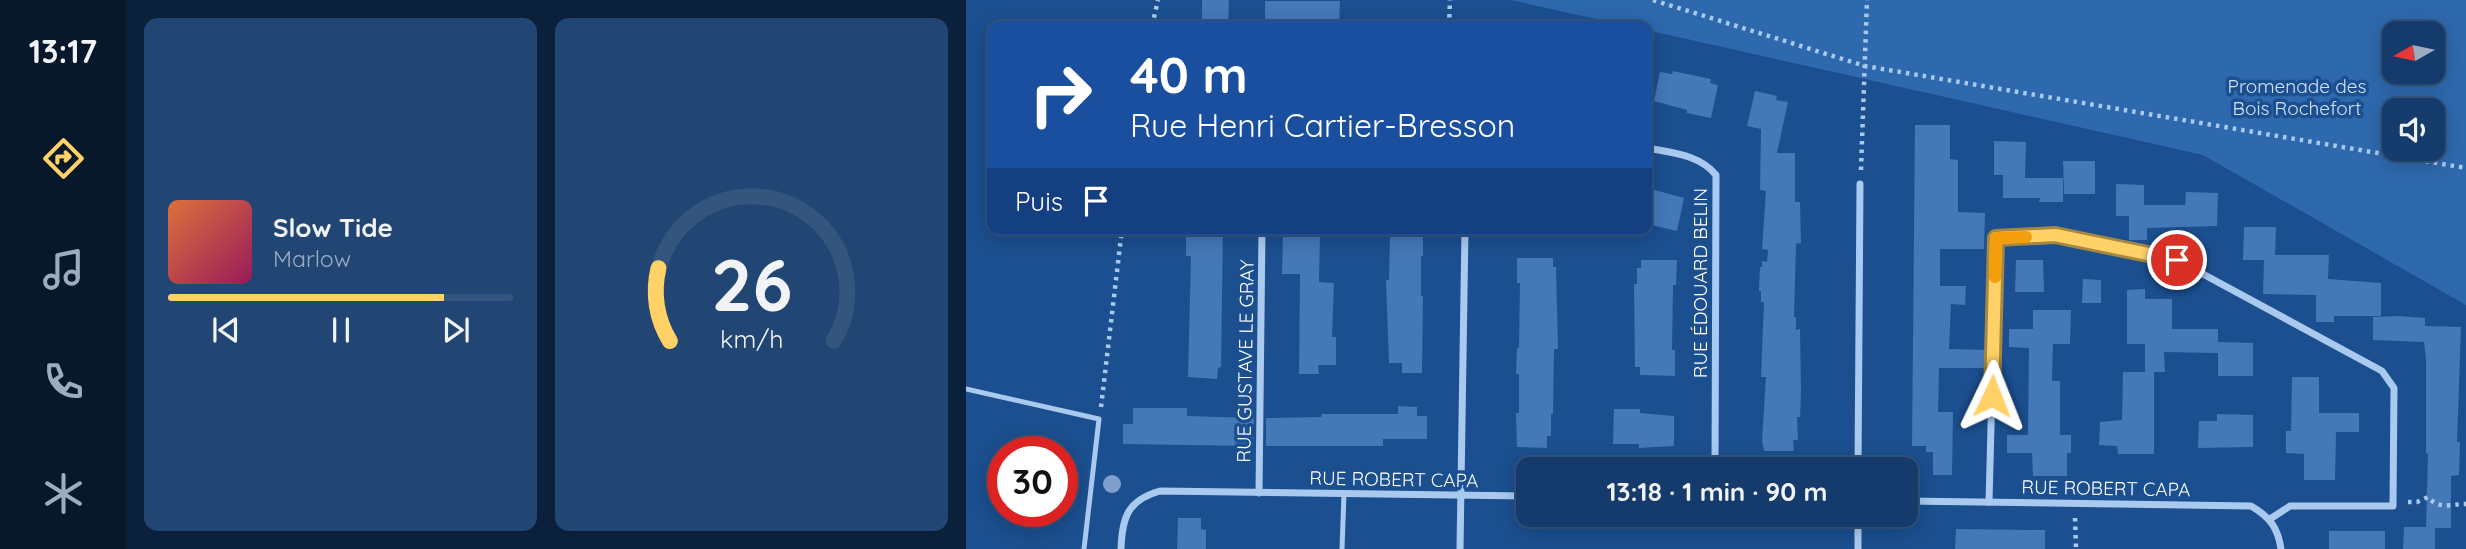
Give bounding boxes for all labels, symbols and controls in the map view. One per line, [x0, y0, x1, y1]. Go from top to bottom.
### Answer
north arrow [2382, 21, 2445, 84]
map controls [2382, 21, 2445, 161]
text: 13:17 [29, 31, 97, 71]
text: 40 m [1130, 44, 1248, 105]
icon: right [1015, 49, 1106, 140]
park label: Promenade des Bois Rochefort [2228, 74, 2367, 120]
button: sound [2382, 98, 2445, 161]
text: Rue Henri Cartier-Bresson [1130, 105, 1515, 145]
icon: directions [39, 134, 88, 183]
icon: arrive [1077, 182, 1115, 220]
text: Puis [1015, 185, 1063, 218]
street label: RUE ÉDOUARD BELIN [1688, 188, 1712, 378]
text: Slow Tide [273, 211, 393, 244]
pin [2147, 230, 2207, 290]
text: 26 [711, 238, 792, 329]
icon: arrive [2158, 241, 2196, 279]
text: Marlow [273, 244, 351, 273]
icon: music [39, 245, 88, 294]
street label: RUE GUSTAVE LE GRAY [1231, 259, 1259, 463]
icon: previous [207, 311, 245, 349]
icon: pause [322, 311, 360, 349]
icon: next [437, 311, 475, 349]
text: km/h [720, 322, 783, 353]
icon: phone [39, 357, 88, 406]
position arrow [1955, 359, 2029, 433]
speed limit sign: 30 [987, 436, 1078, 527]
street label: RUE ROBERT CAPA [1309, 466, 1479, 492]
icon: climate [39, 469, 88, 518]
text: 13:18 · 1 min · 90 m [1606, 475, 1828, 508]
street label: RUE ROBERT CAPA [2021, 475, 2191, 501]

